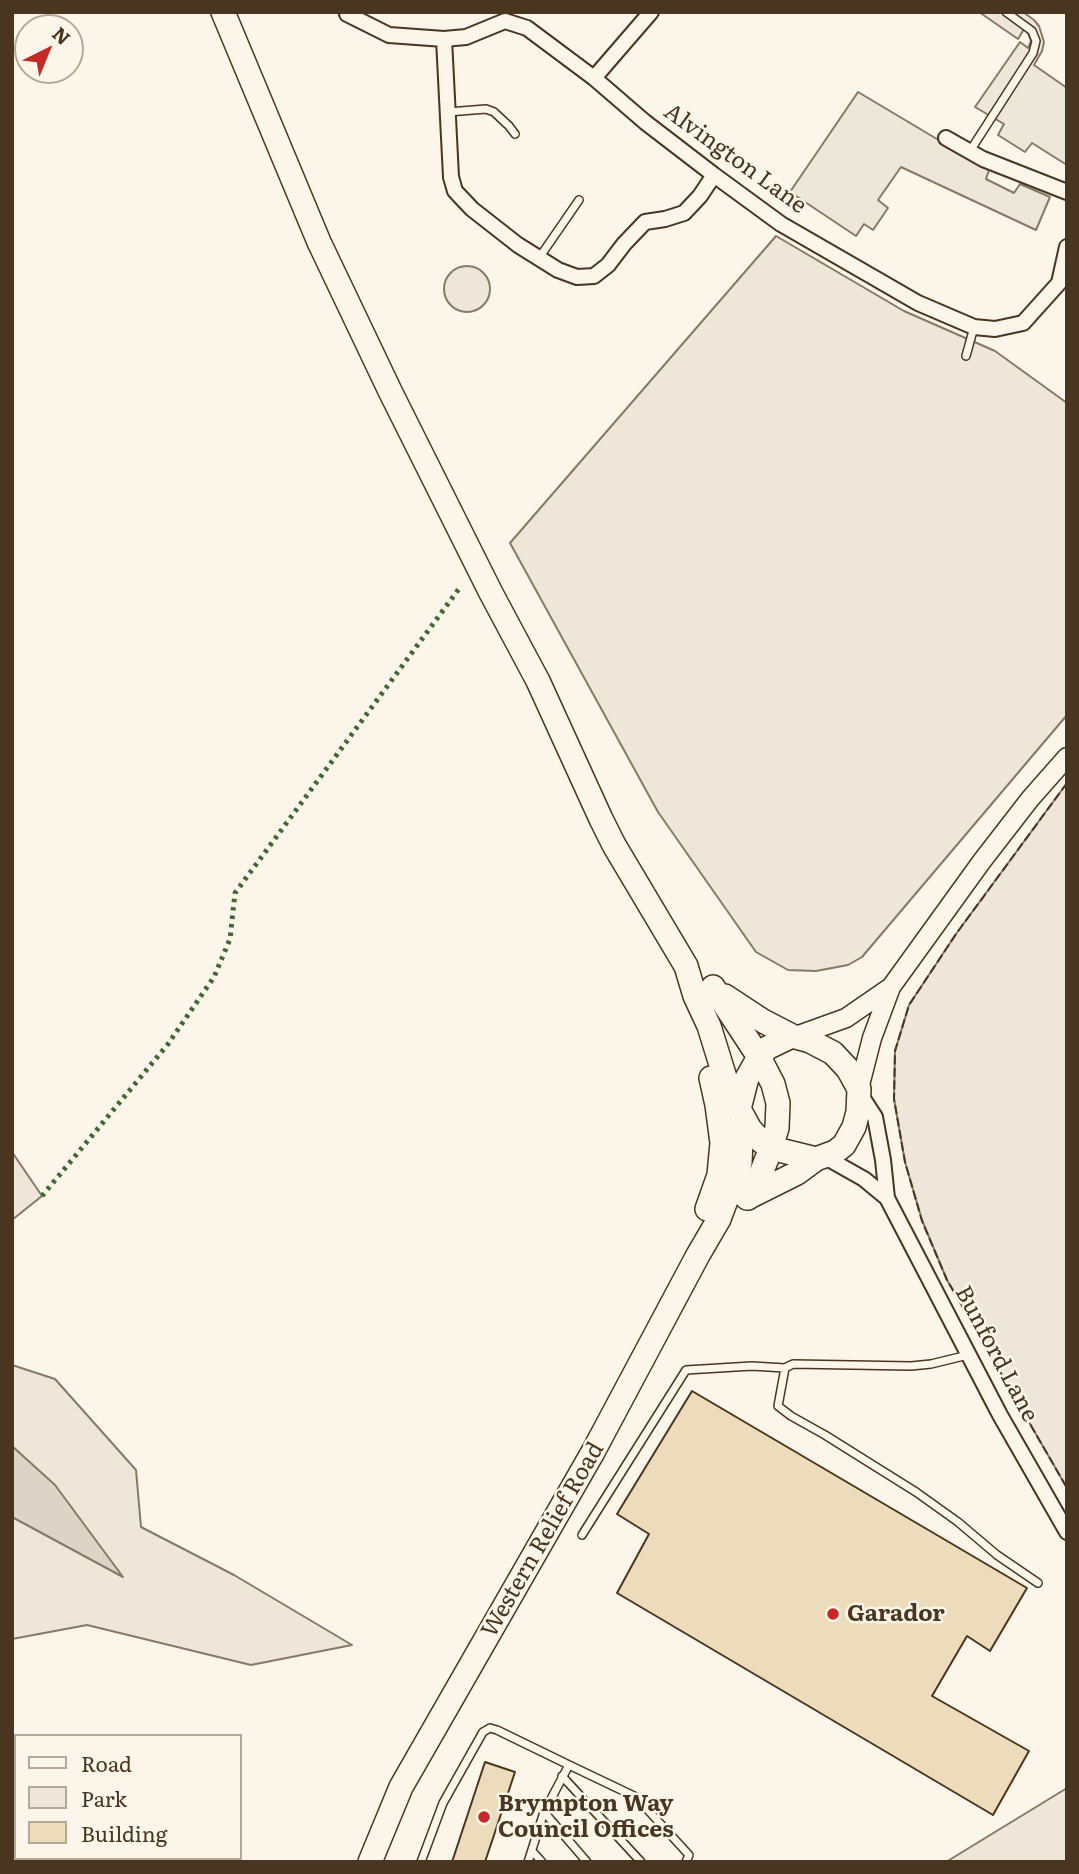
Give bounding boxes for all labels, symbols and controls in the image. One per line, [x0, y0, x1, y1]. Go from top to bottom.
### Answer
north arrow [14, 14, 84, 84]
text: N [47, 19, 77, 51]
street label: Alvington Lane [658, 98, 812, 220]
street label: Bunford Lane [949, 1281, 1043, 1427]
street label: Western Relief Road [476, 1438, 610, 1642]
place label: Garador [847, 1600, 945, 1628]
marker: Garador [825, 1606, 841, 1622]
legend [14, 1734, 242, 1860]
text: Road [81, 1747, 132, 1778]
text: Park [81, 1782, 127, 1813]
place label: Brympton Way Council Offices [498, 1790, 674, 1844]
marker: Brympton Way Council Offices [476, 1809, 492, 1825]
text: Building [81, 1817, 167, 1848]

